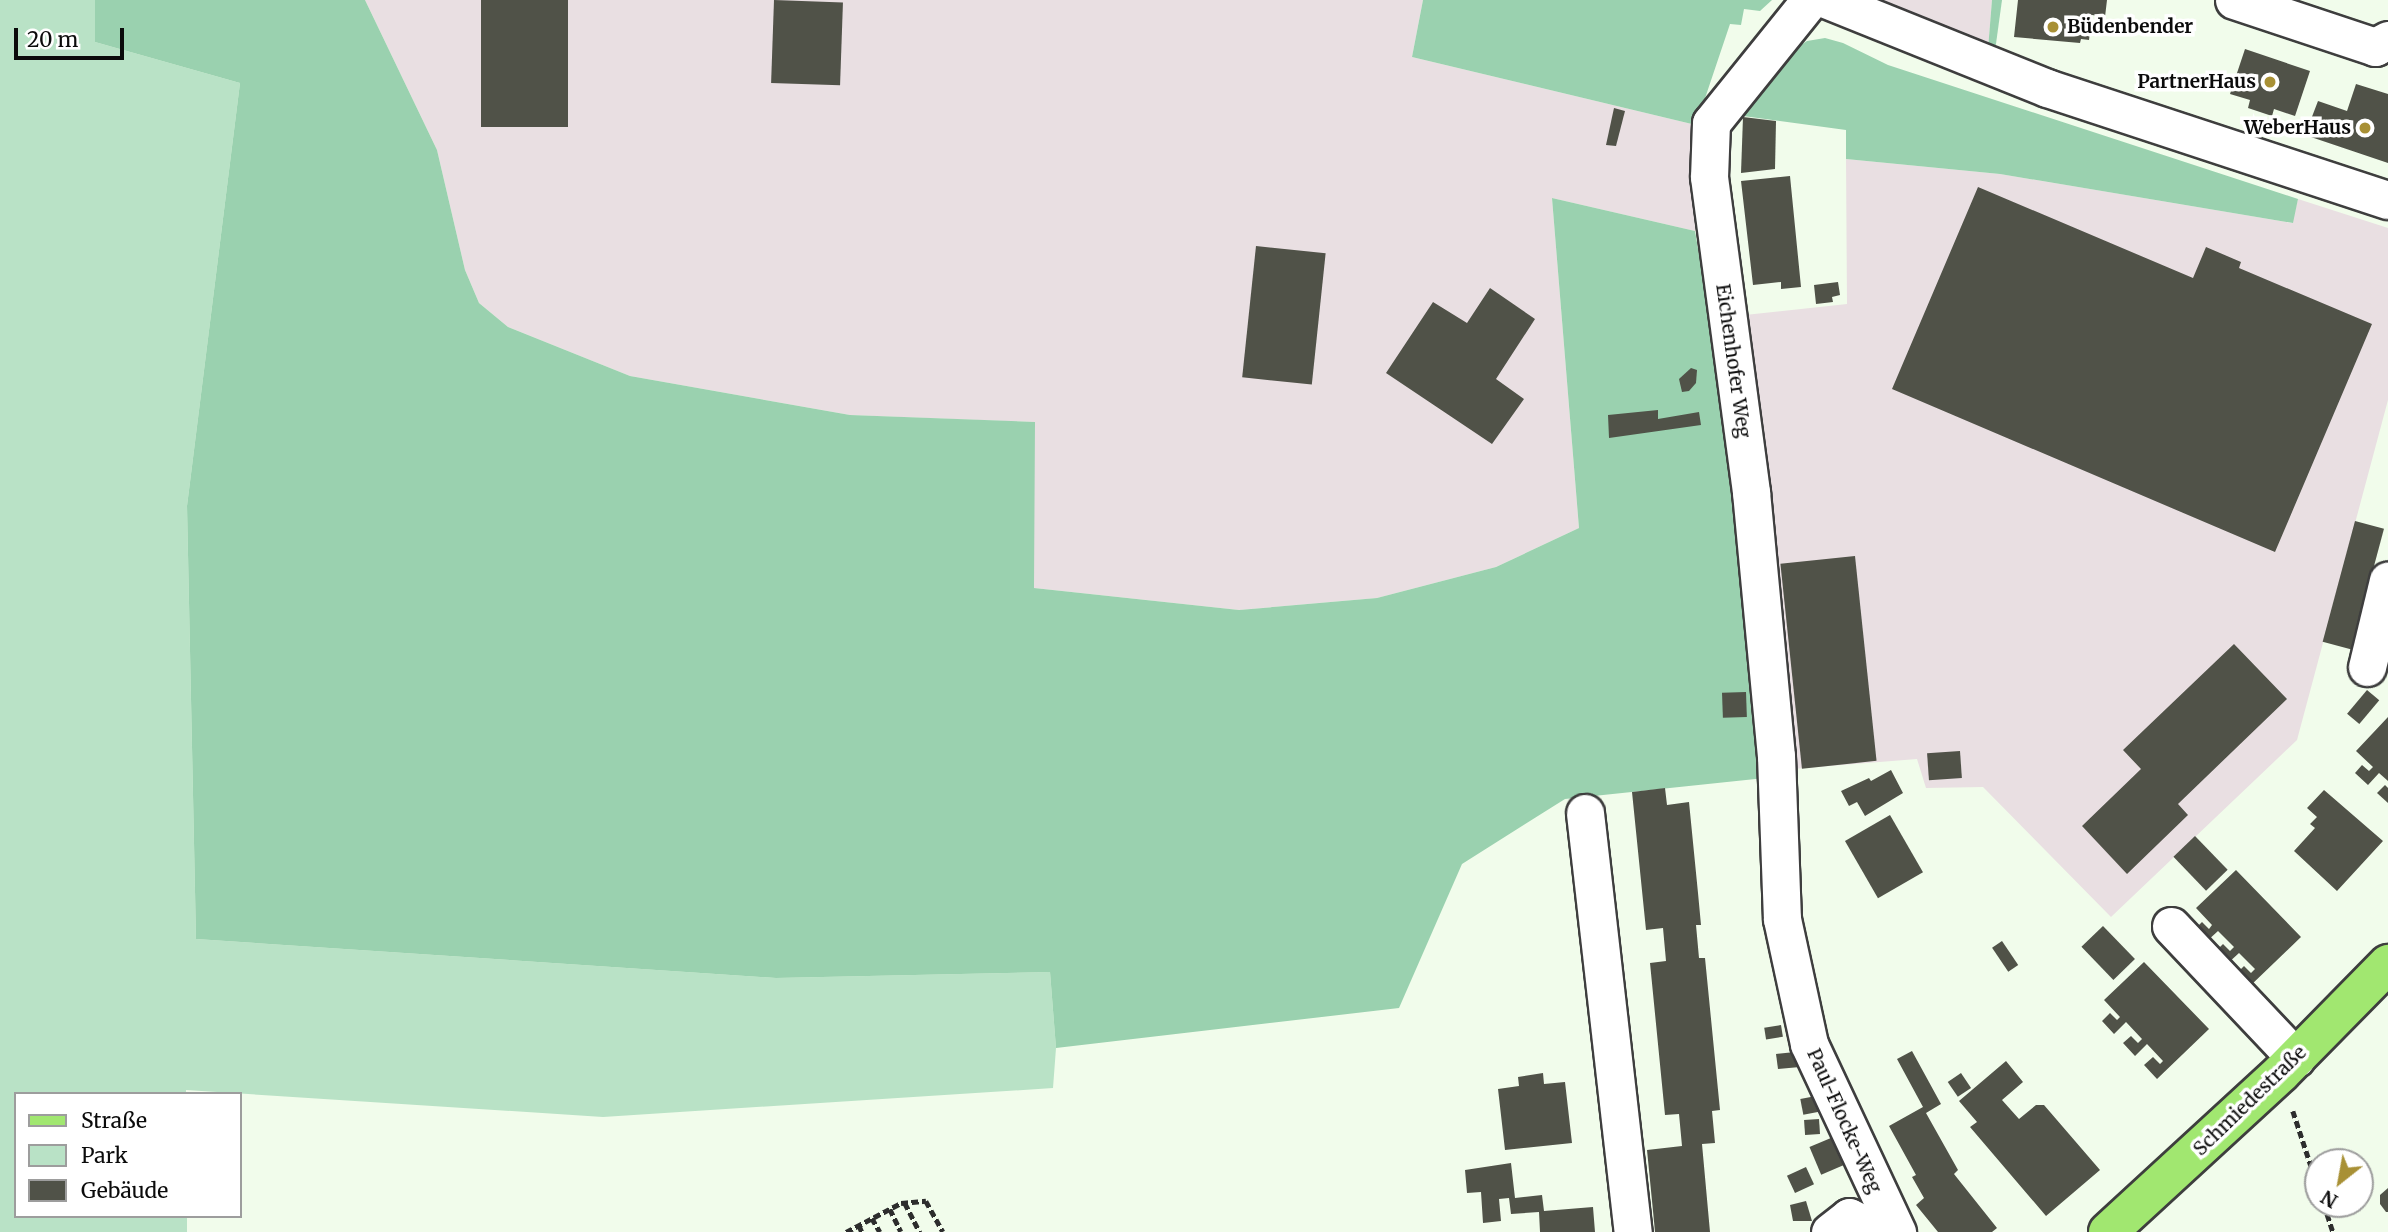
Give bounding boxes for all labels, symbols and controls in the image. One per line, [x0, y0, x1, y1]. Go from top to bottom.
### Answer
scale bar [18, 14, 128, 58]
place label: Büdenbender [2067, 16, 2193, 38]
marker: Büdenbender [2045, 19, 2061, 35]
text: 20 m [27, 26, 78, 53]
place label: PartnerHaus [2137, 71, 2256, 93]
marker: PartnerHaus [2262, 74, 2278, 90]
place label: WeberHaus [2244, 117, 2351, 139]
marker: WeberHaus [2357, 120, 2373, 136]
street label: Eichenhofer Weg [1711, 282, 1755, 440]
street label: Schmiedestraße [2189, 1041, 2311, 1161]
street label: Paul-Flocke-Weg [1802, 1045, 1886, 1197]
legend [14, 1092, 242, 1218]
text: Straße [81, 1107, 147, 1134]
text: Park [81, 1142, 128, 1169]
north arrow [2304, 1148, 2374, 1218]
text: Gebäude [81, 1177, 168, 1204]
text: N [2317, 1185, 2342, 1213]

